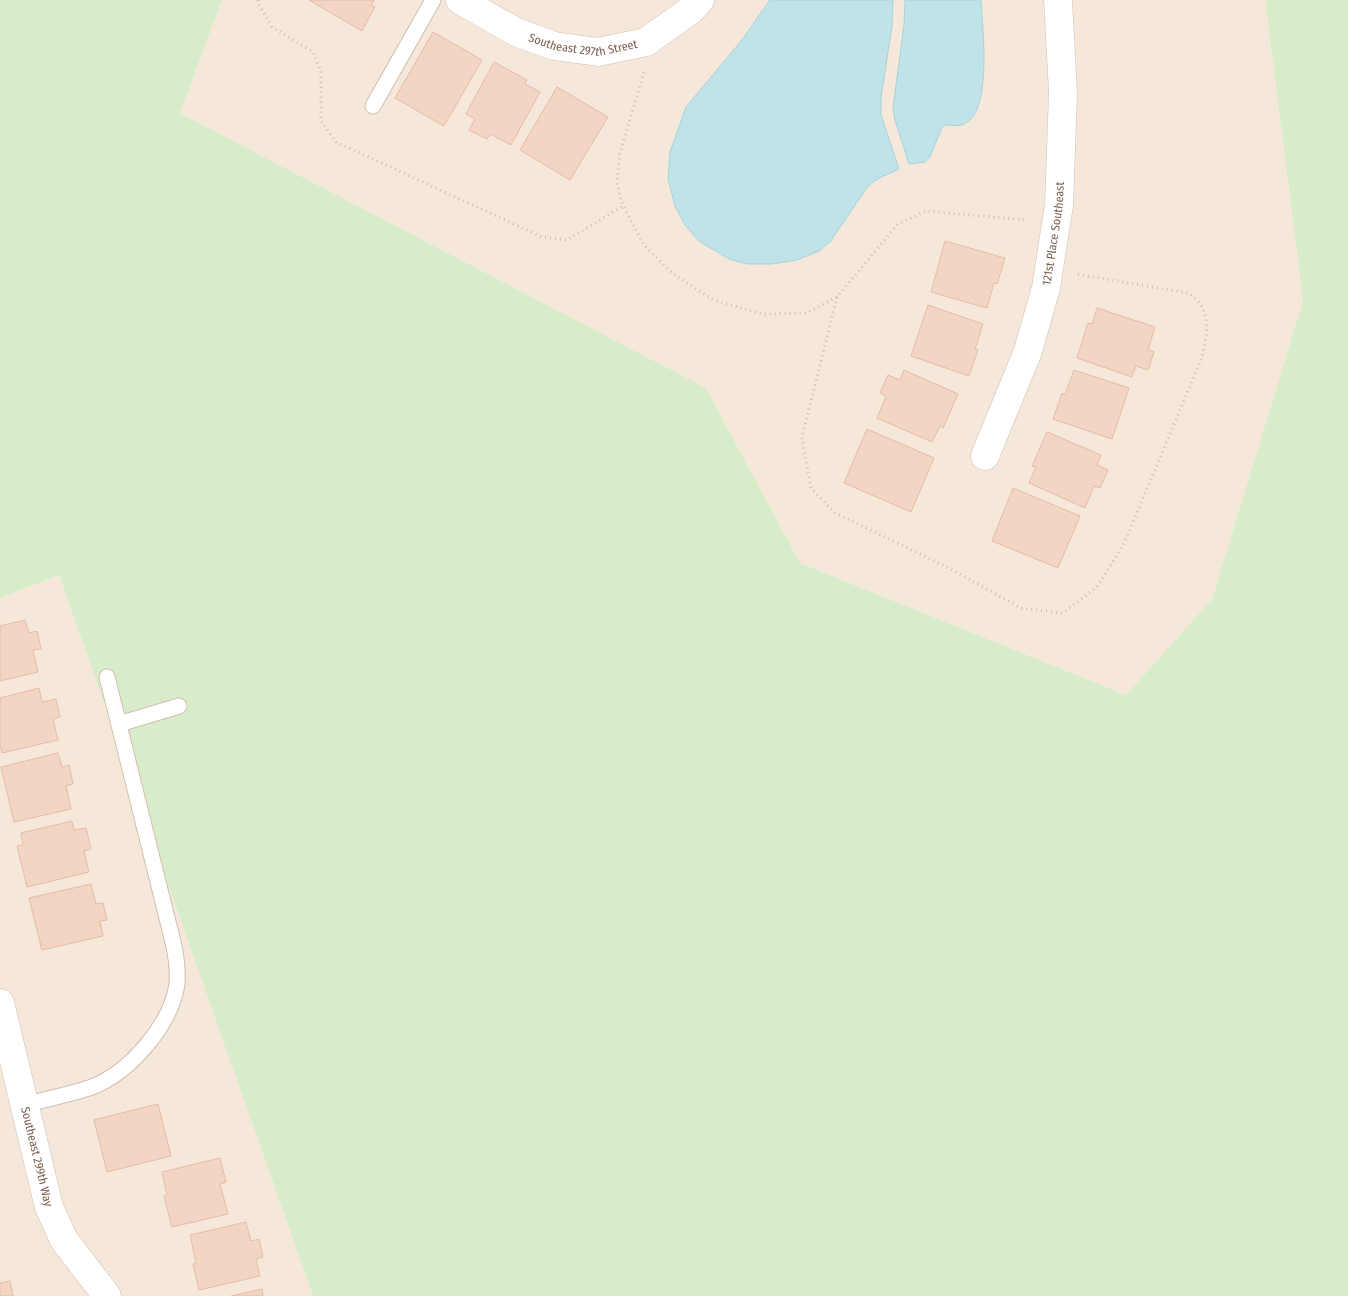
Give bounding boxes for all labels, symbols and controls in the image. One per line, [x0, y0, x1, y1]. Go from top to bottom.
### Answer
street label: Southeast 297th Street [527, 30, 639, 59]
street label: 121st Place Southeast [1040, 181, 1067, 286]
street label: Southeast 299th Way [18, 1105, 56, 1208]

